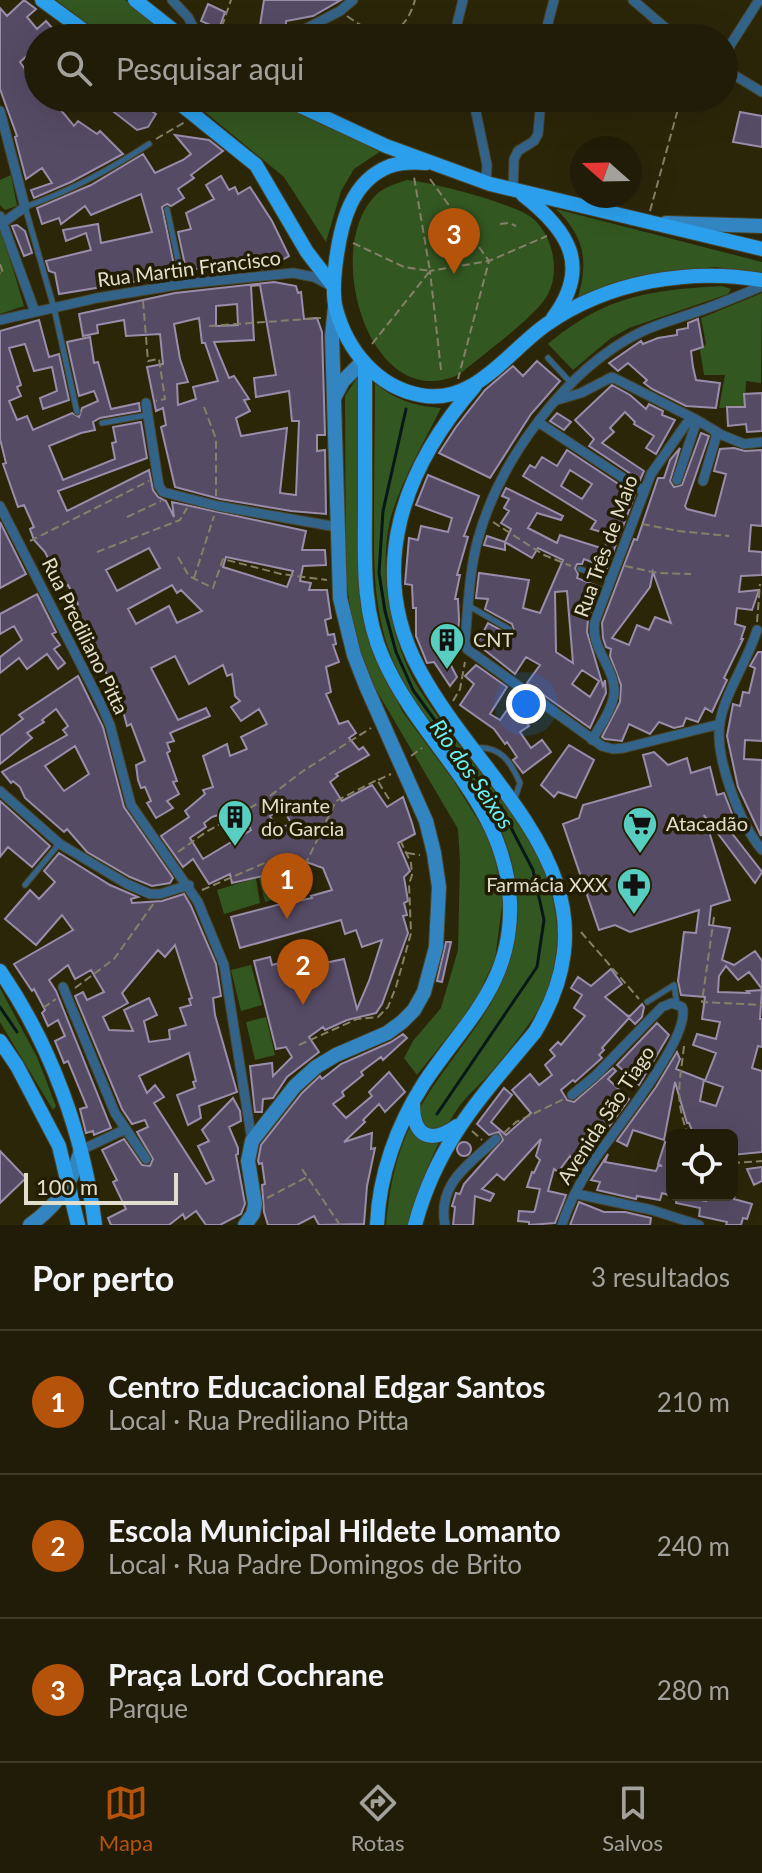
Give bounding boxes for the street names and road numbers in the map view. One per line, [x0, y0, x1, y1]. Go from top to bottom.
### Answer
street label: Rua Martin Francisco [96, 245, 282, 291]
street label: Rua Três de Maio [568, 471, 642, 620]
street label: Rua Prediliano Pitta [38, 553, 134, 718]
street label: Avenida São Tiago [551, 1041, 659, 1188]

